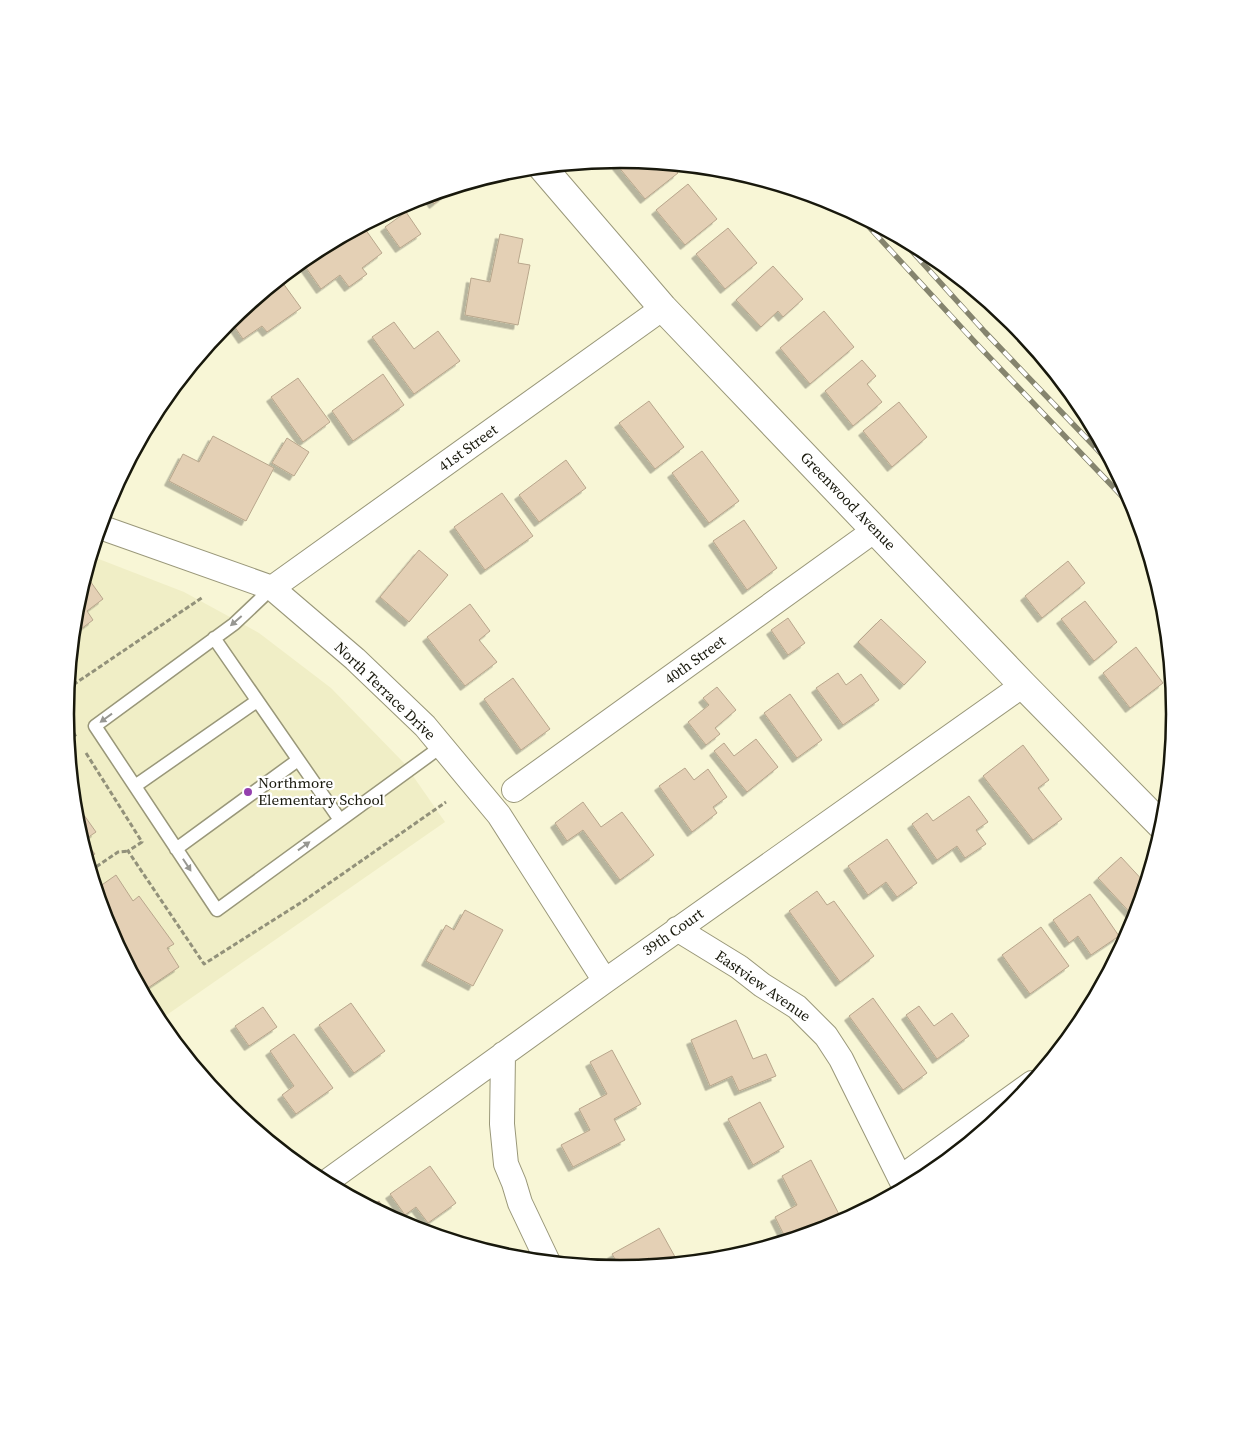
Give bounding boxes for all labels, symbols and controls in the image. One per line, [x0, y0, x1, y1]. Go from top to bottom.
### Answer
street label: 41st Street [434, 419, 502, 476]
street label: Greenwood Avenue [796, 447, 901, 555]
one-way arrow [230, 616, 243, 627]
street label: 40th Street [660, 630, 730, 689]
street label: North Terrace Drive [330, 637, 441, 745]
one-way arrow [100, 713, 113, 724]
place label: Northmore Elementary School [258, 772, 385, 810]
marker: Northmore Elementary School [242, 786, 254, 798]
one-way arrow [297, 841, 310, 852]
one-way arrow [182, 859, 192, 872]
street label: 39th Court [638, 903, 708, 960]
street label: Eastview Avenue [711, 945, 815, 1026]

